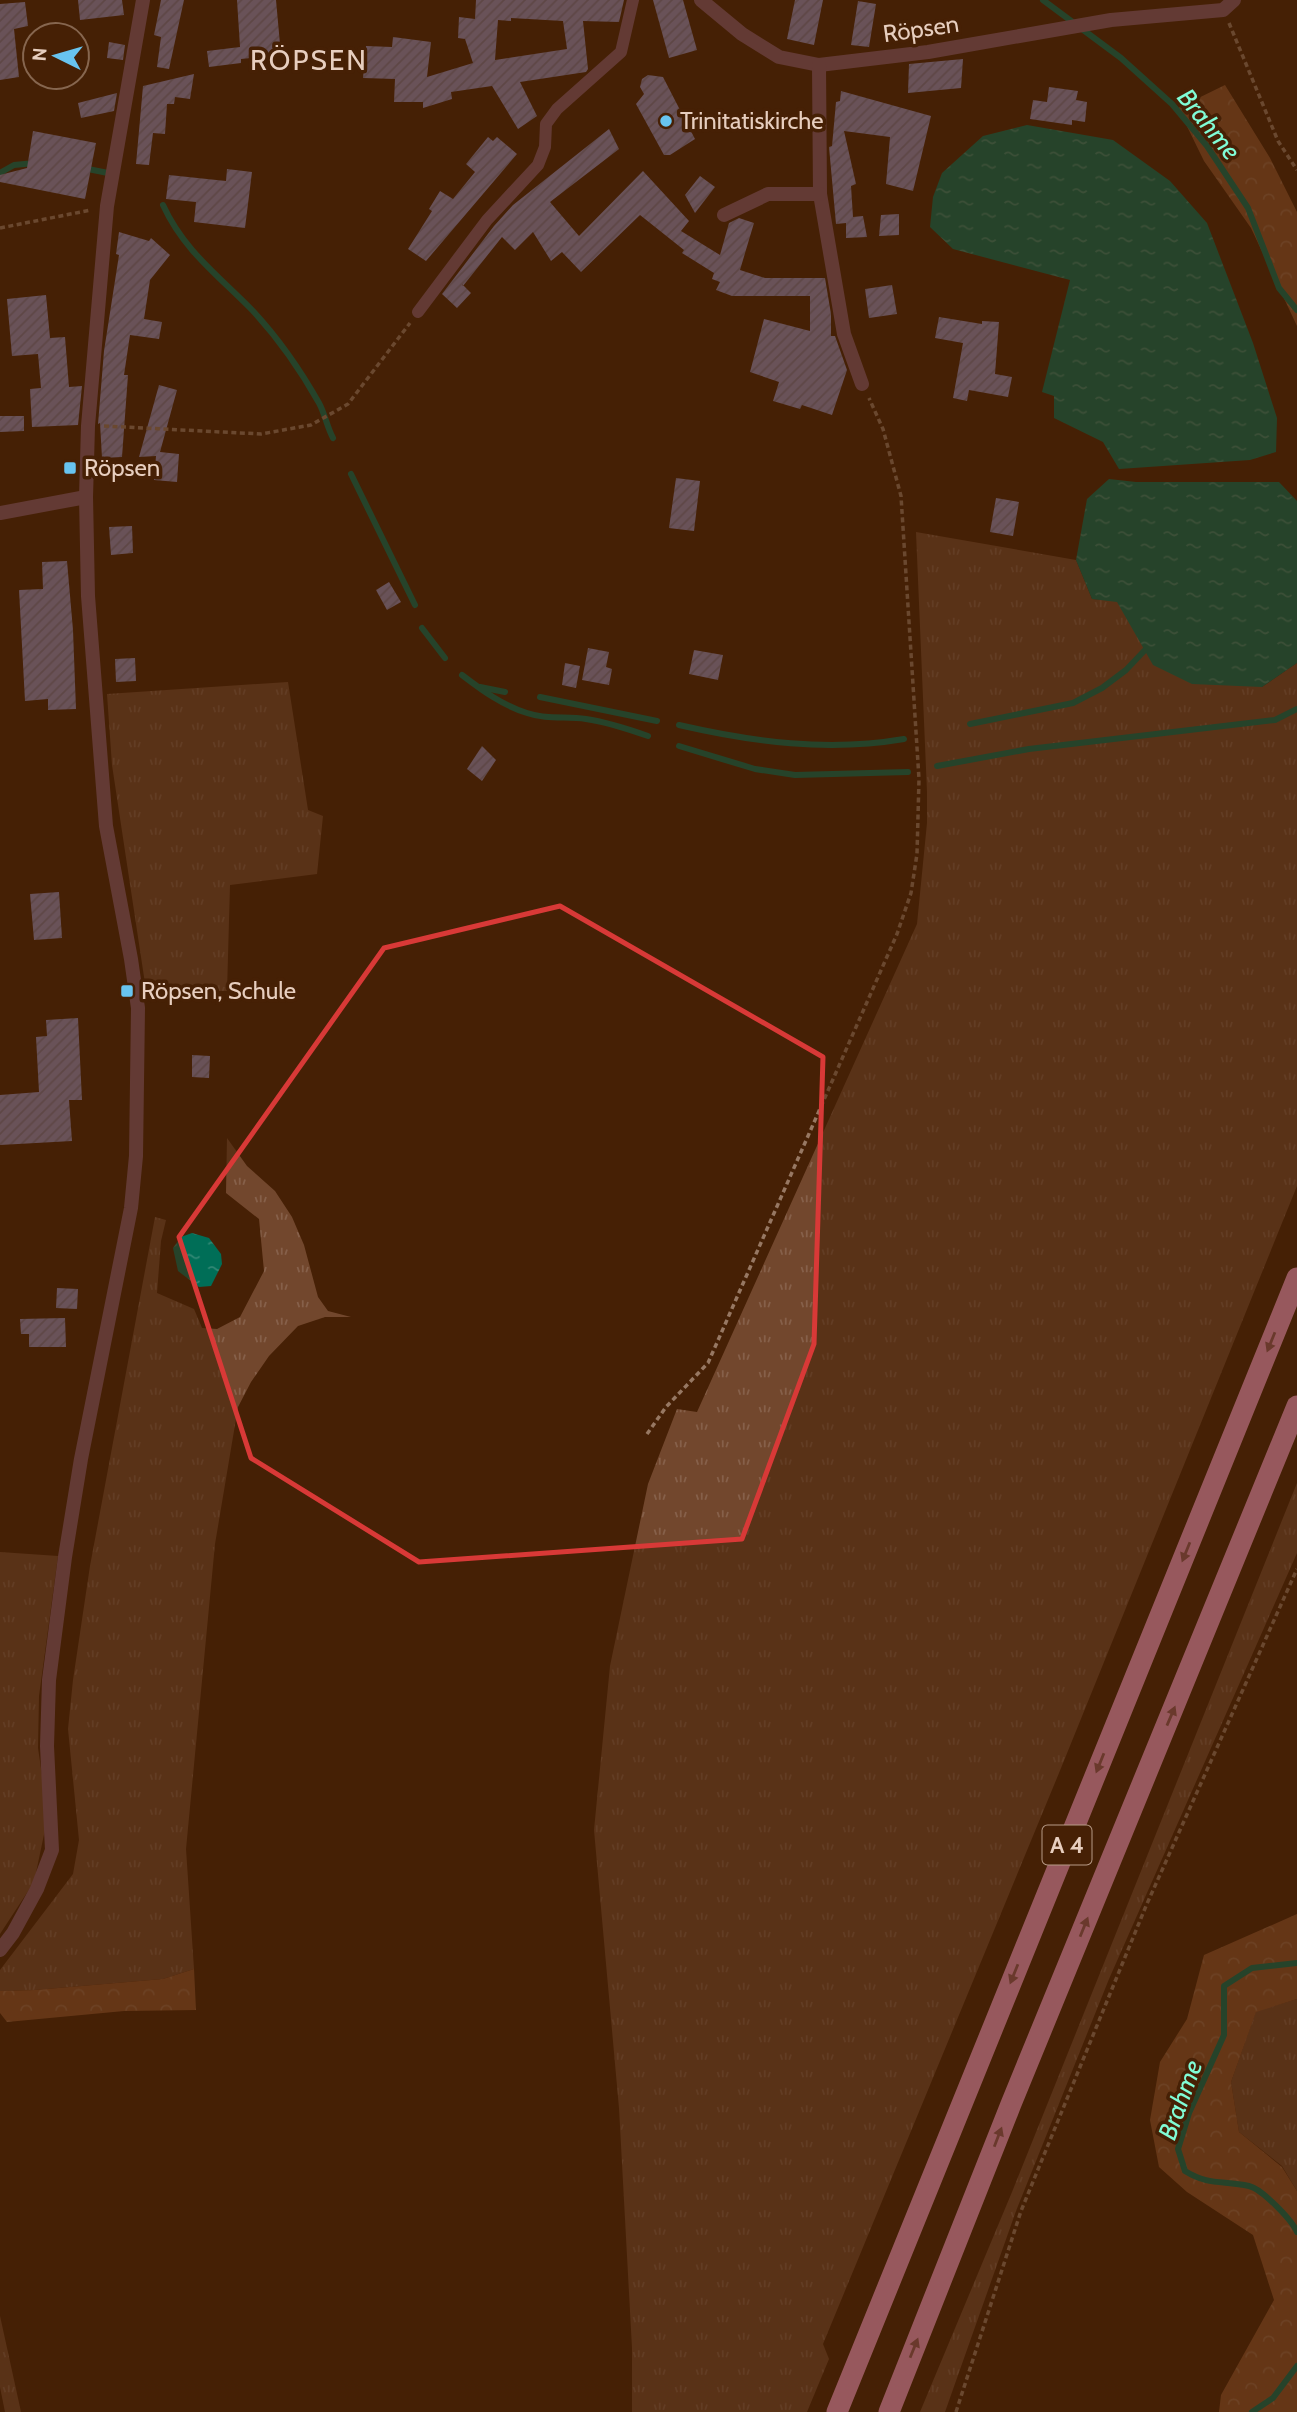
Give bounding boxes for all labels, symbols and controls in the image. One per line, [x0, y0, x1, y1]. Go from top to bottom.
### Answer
street label: Röpsen [881, 9, 961, 48]
north arrow [21, 21, 91, 91]
district label: RÖPSEN [250, 43, 368, 77]
text: N [28, 47, 52, 62]
water label: Brahme [1171, 82, 1247, 166]
place label: Trinitatiskirche [680, 106, 824, 135]
marker: Trinitatiskirche [658, 113, 674, 129]
place label: Röpsen [84, 453, 160, 482]
marker: Röpsen [62, 460, 78, 476]
place label: Röpsen, Schule [141, 976, 296, 1005]
marker: Röpsen, Schule [119, 983, 135, 999]
one-way arrow [1266, 1331, 1277, 1352]
one-way arrow [1180, 1542, 1191, 1563]
one-way arrow [1165, 1706, 1177, 1726]
one-way arrow [1094, 1753, 1105, 1774]
road number: A 4 [1042, 1826, 1092, 1864]
one-way arrow [1079, 1916, 1090, 1937]
one-way arrow [1009, 1964, 1020, 1985]
water label: Brahme [1151, 2056, 1209, 2144]
one-way arrow [992, 2126, 1003, 2147]
one-way arrow [909, 2338, 920, 2359]

